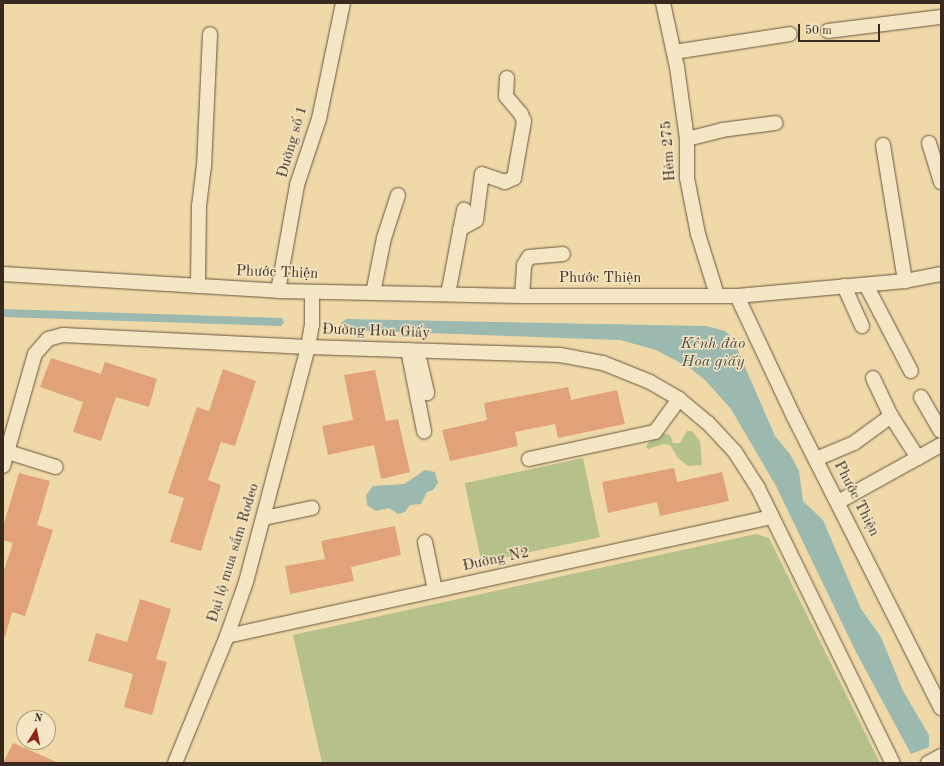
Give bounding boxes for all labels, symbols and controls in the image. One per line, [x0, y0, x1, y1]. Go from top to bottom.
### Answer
scale bar [800, 16, 882, 42]
text: 50 m [805, 25, 832, 37]
street label: Đường số 1 [274, 104, 312, 180]
street label: Hẻm 275 [658, 120, 680, 182]
street label: Phước Thiện [235, 263, 319, 283]
street label: Phước Thiện [559, 270, 641, 288]
street label: Đường Hoa Giấy [322, 321, 430, 343]
water label: Kênh đào Hoa giấy [681, 334, 745, 372]
street label: Phước Thiện [829, 458, 883, 540]
street label: Đại lộ mua sắm Rodeo [204, 481, 264, 625]
street label: Đường N2 [461, 544, 531, 576]
north arrow [16, 710, 56, 750]
text: N [33, 713, 43, 725]

